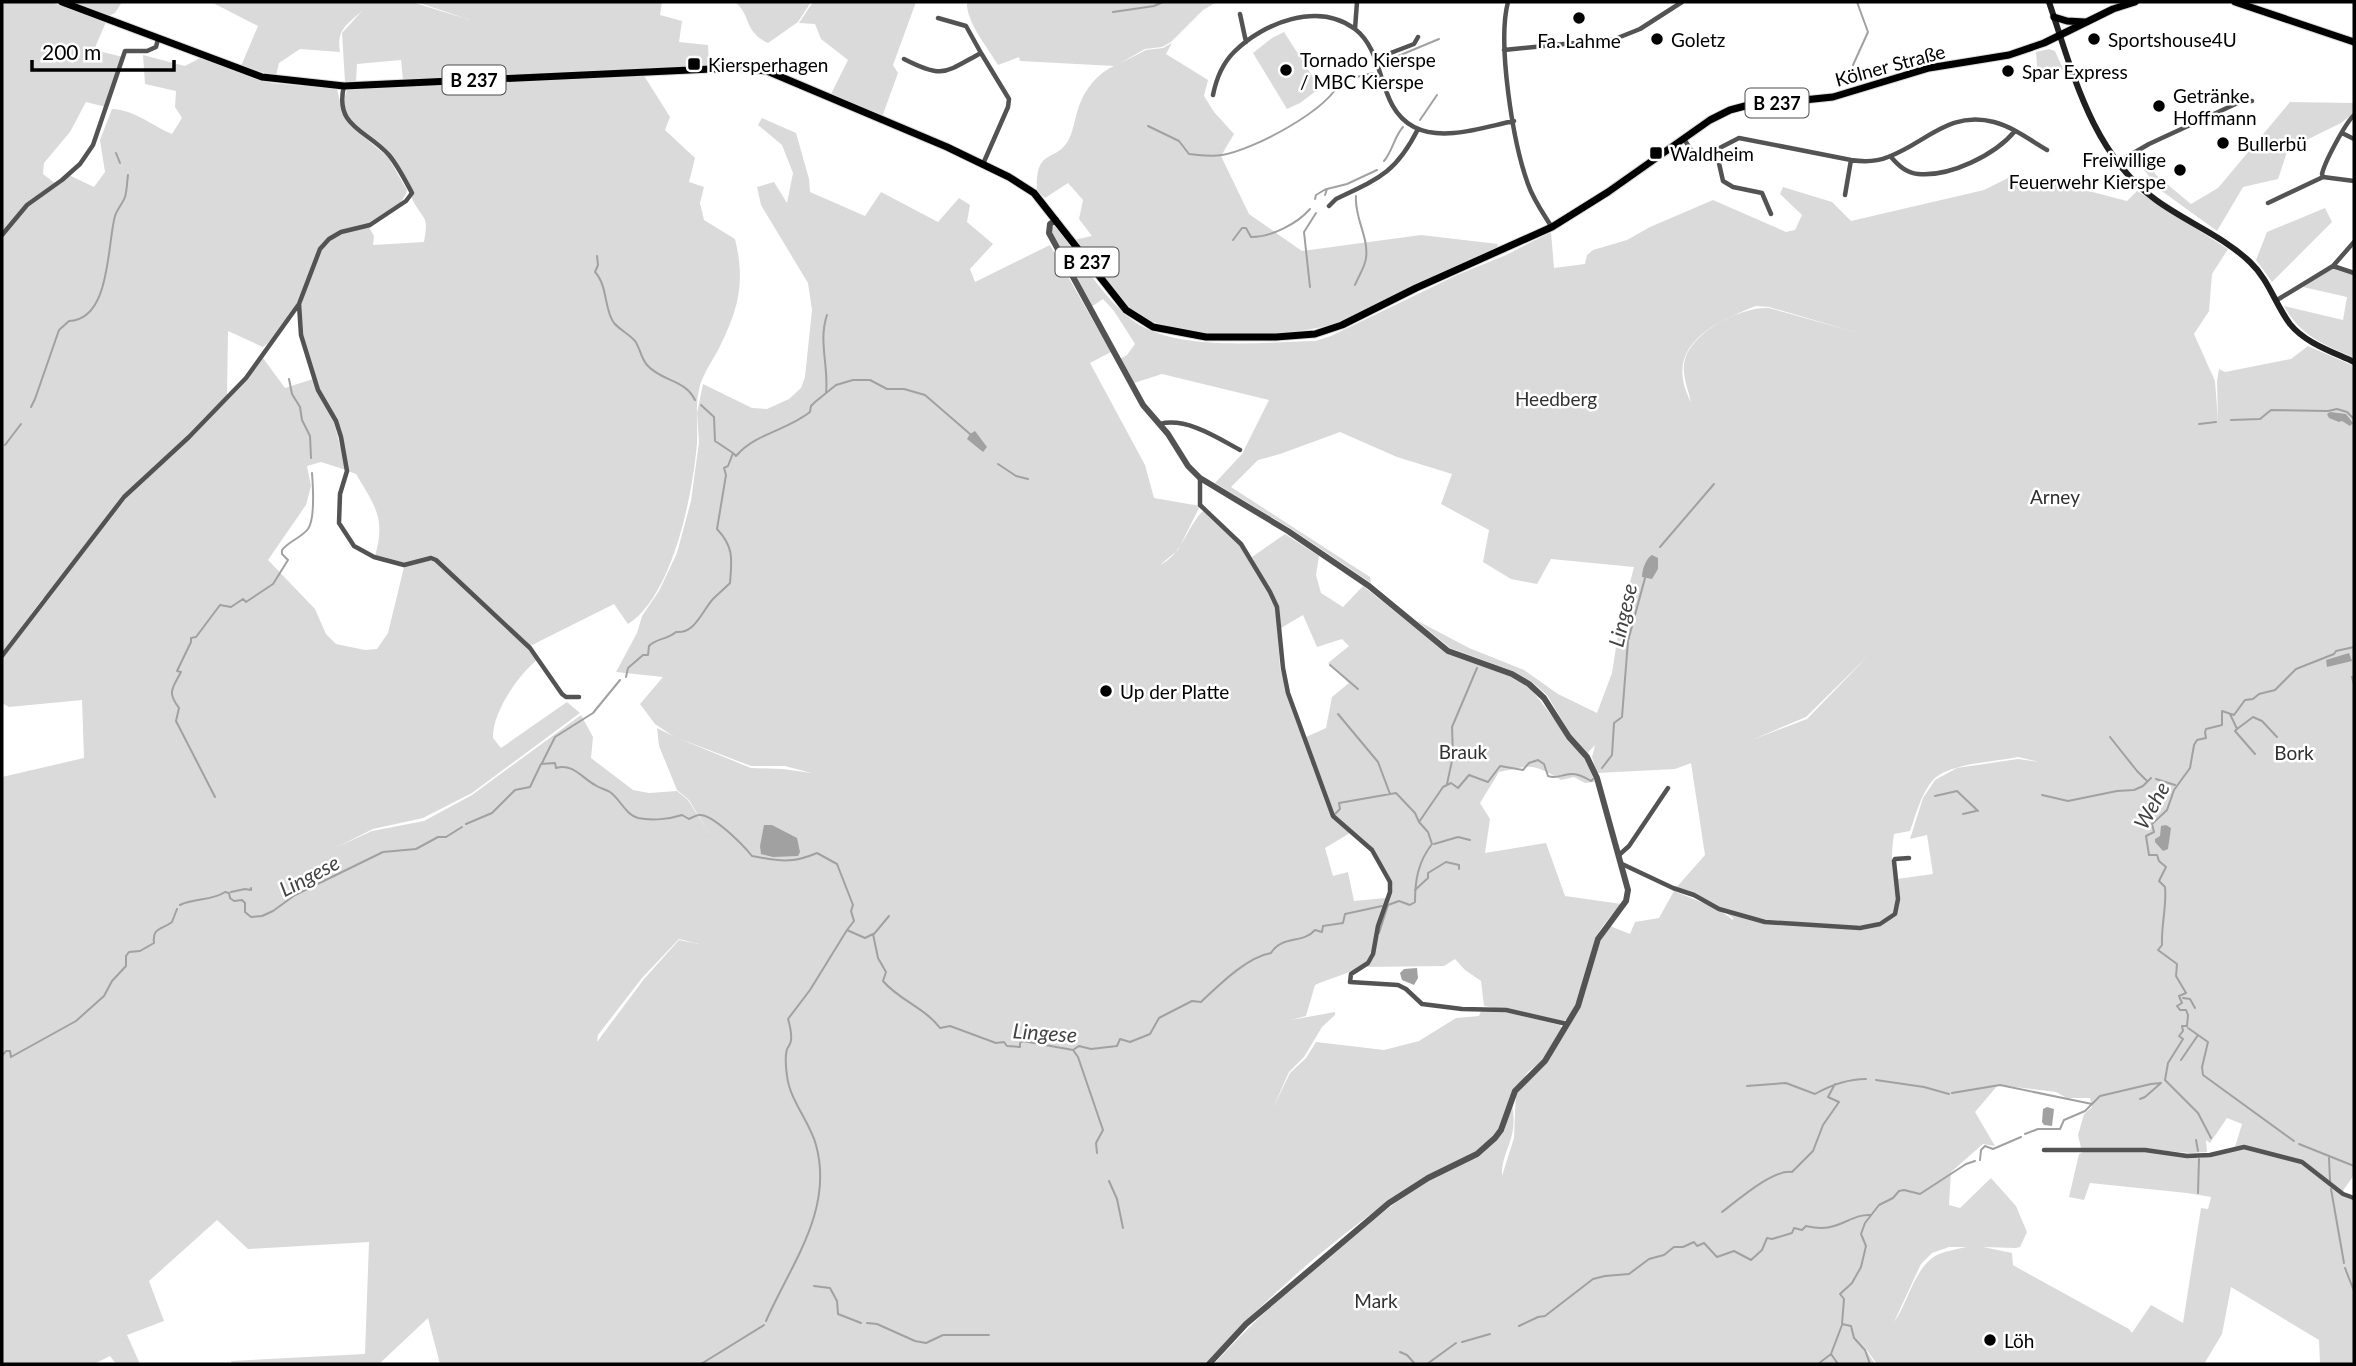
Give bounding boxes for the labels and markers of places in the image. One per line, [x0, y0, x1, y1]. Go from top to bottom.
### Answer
marker: Fa. Lahme [1571, 10, 1587, 26]
place label: Goletz [1671, 28, 1725, 51]
place label: Sportshouse4U [2108, 28, 2237, 51]
place label: Fa. Lahme [1537, 29, 1621, 52]
marker: Goletz [1649, 31, 1665, 47]
marker: Sportshouse4U [2086, 31, 2102, 47]
place label: Tornado Kierspe / MBC Kierspe [1300, 48, 1436, 93]
place label: Kiersperhagen [708, 53, 828, 76]
marker: Kiersperhagen [686, 56, 702, 72]
place label: Spar Express [2022, 60, 2128, 83]
marker: Tornado Kierspe / MBC Kierspe [1278, 62, 1294, 78]
marker: Spar Express [2000, 63, 2016, 79]
place label: Getränke Hoffmann [2173, 84, 2257, 129]
marker: Getränke Hoffmann [2151, 98, 2167, 114]
place label: Bullerbü [2237, 132, 2307, 155]
marker: Bullerbü [2215, 135, 2231, 151]
place label: Waldheim [1670, 142, 1754, 165]
marker: Waldheim [1648, 145, 1664, 161]
place label: Freiwillige Feuerwehr Kierspe [2009, 148, 2166, 193]
marker: Freiwillige Feuerwehr Kierspe [2172, 162, 2188, 178]
place label: Up der Platte [1120, 680, 1229, 703]
marker: Up der Platte [1098, 683, 1114, 699]
place label: Löh [2004, 1329, 2034, 1352]
marker: Löh [1982, 1332, 1998, 1348]

